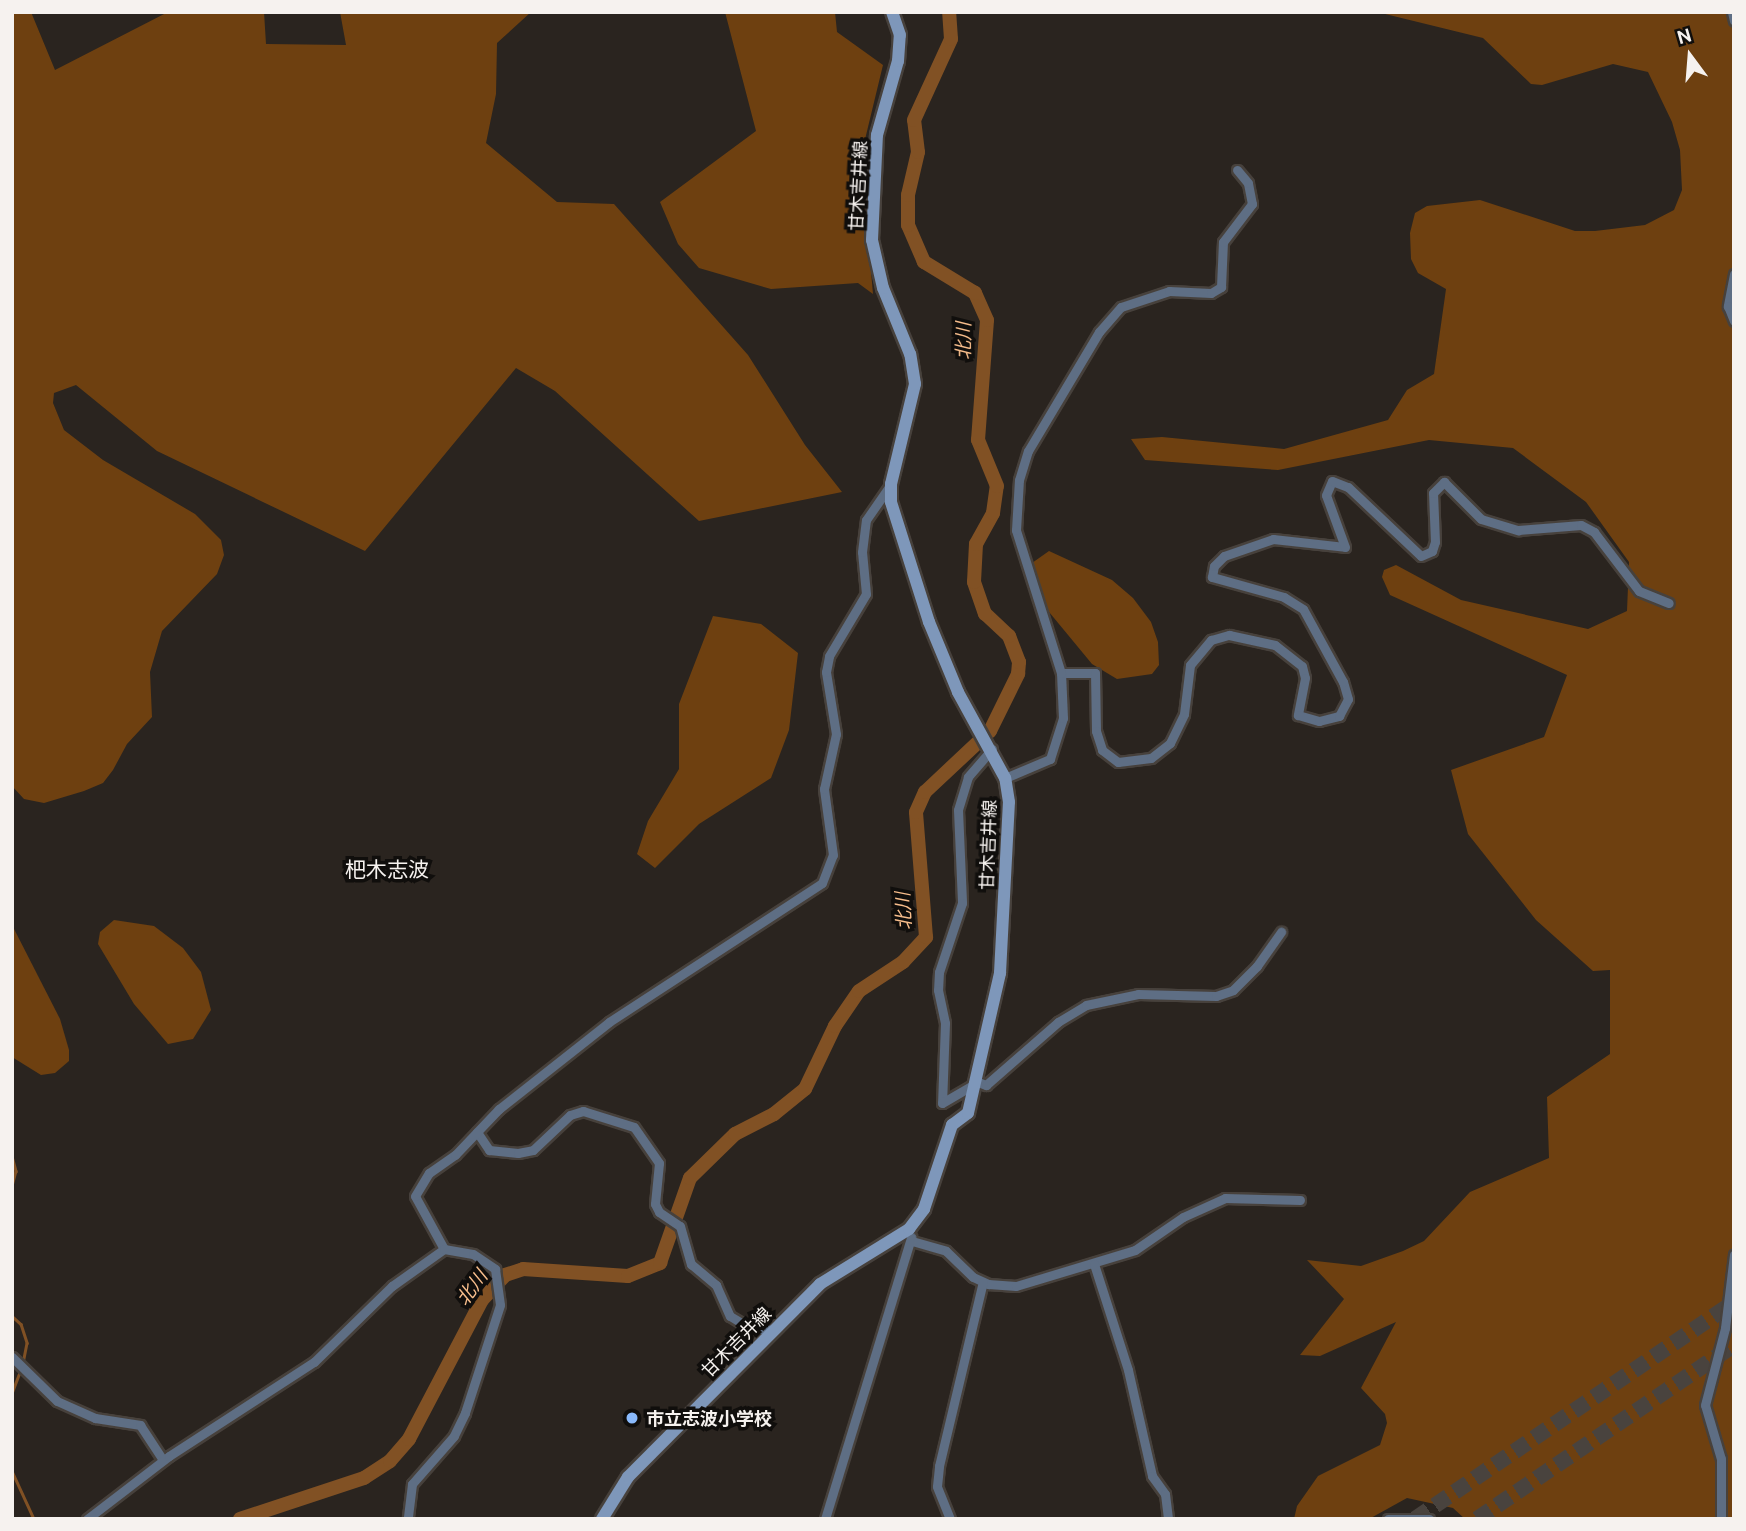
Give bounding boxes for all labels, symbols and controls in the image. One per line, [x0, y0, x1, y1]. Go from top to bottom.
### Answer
north arrow [1655, 21, 1725, 91]
text: N [1674, 23, 1694, 48]
street label: 甘木吉井線 [845, 140, 871, 232]
water label: 北川 [953, 322, 975, 360]
street label: 甘木吉井線 [976, 800, 1000, 890]
district label: 杷木志波 [345, 856, 429, 882]
water label: 北川 [892, 891, 916, 931]
water label: 北川 [452, 1266, 492, 1310]
street label: 甘木吉井線 [697, 1303, 775, 1381]
place label: 市立志波小学校 [646, 1407, 772, 1429]
marker: 市立志波小学校 [624, 1410, 640, 1426]

